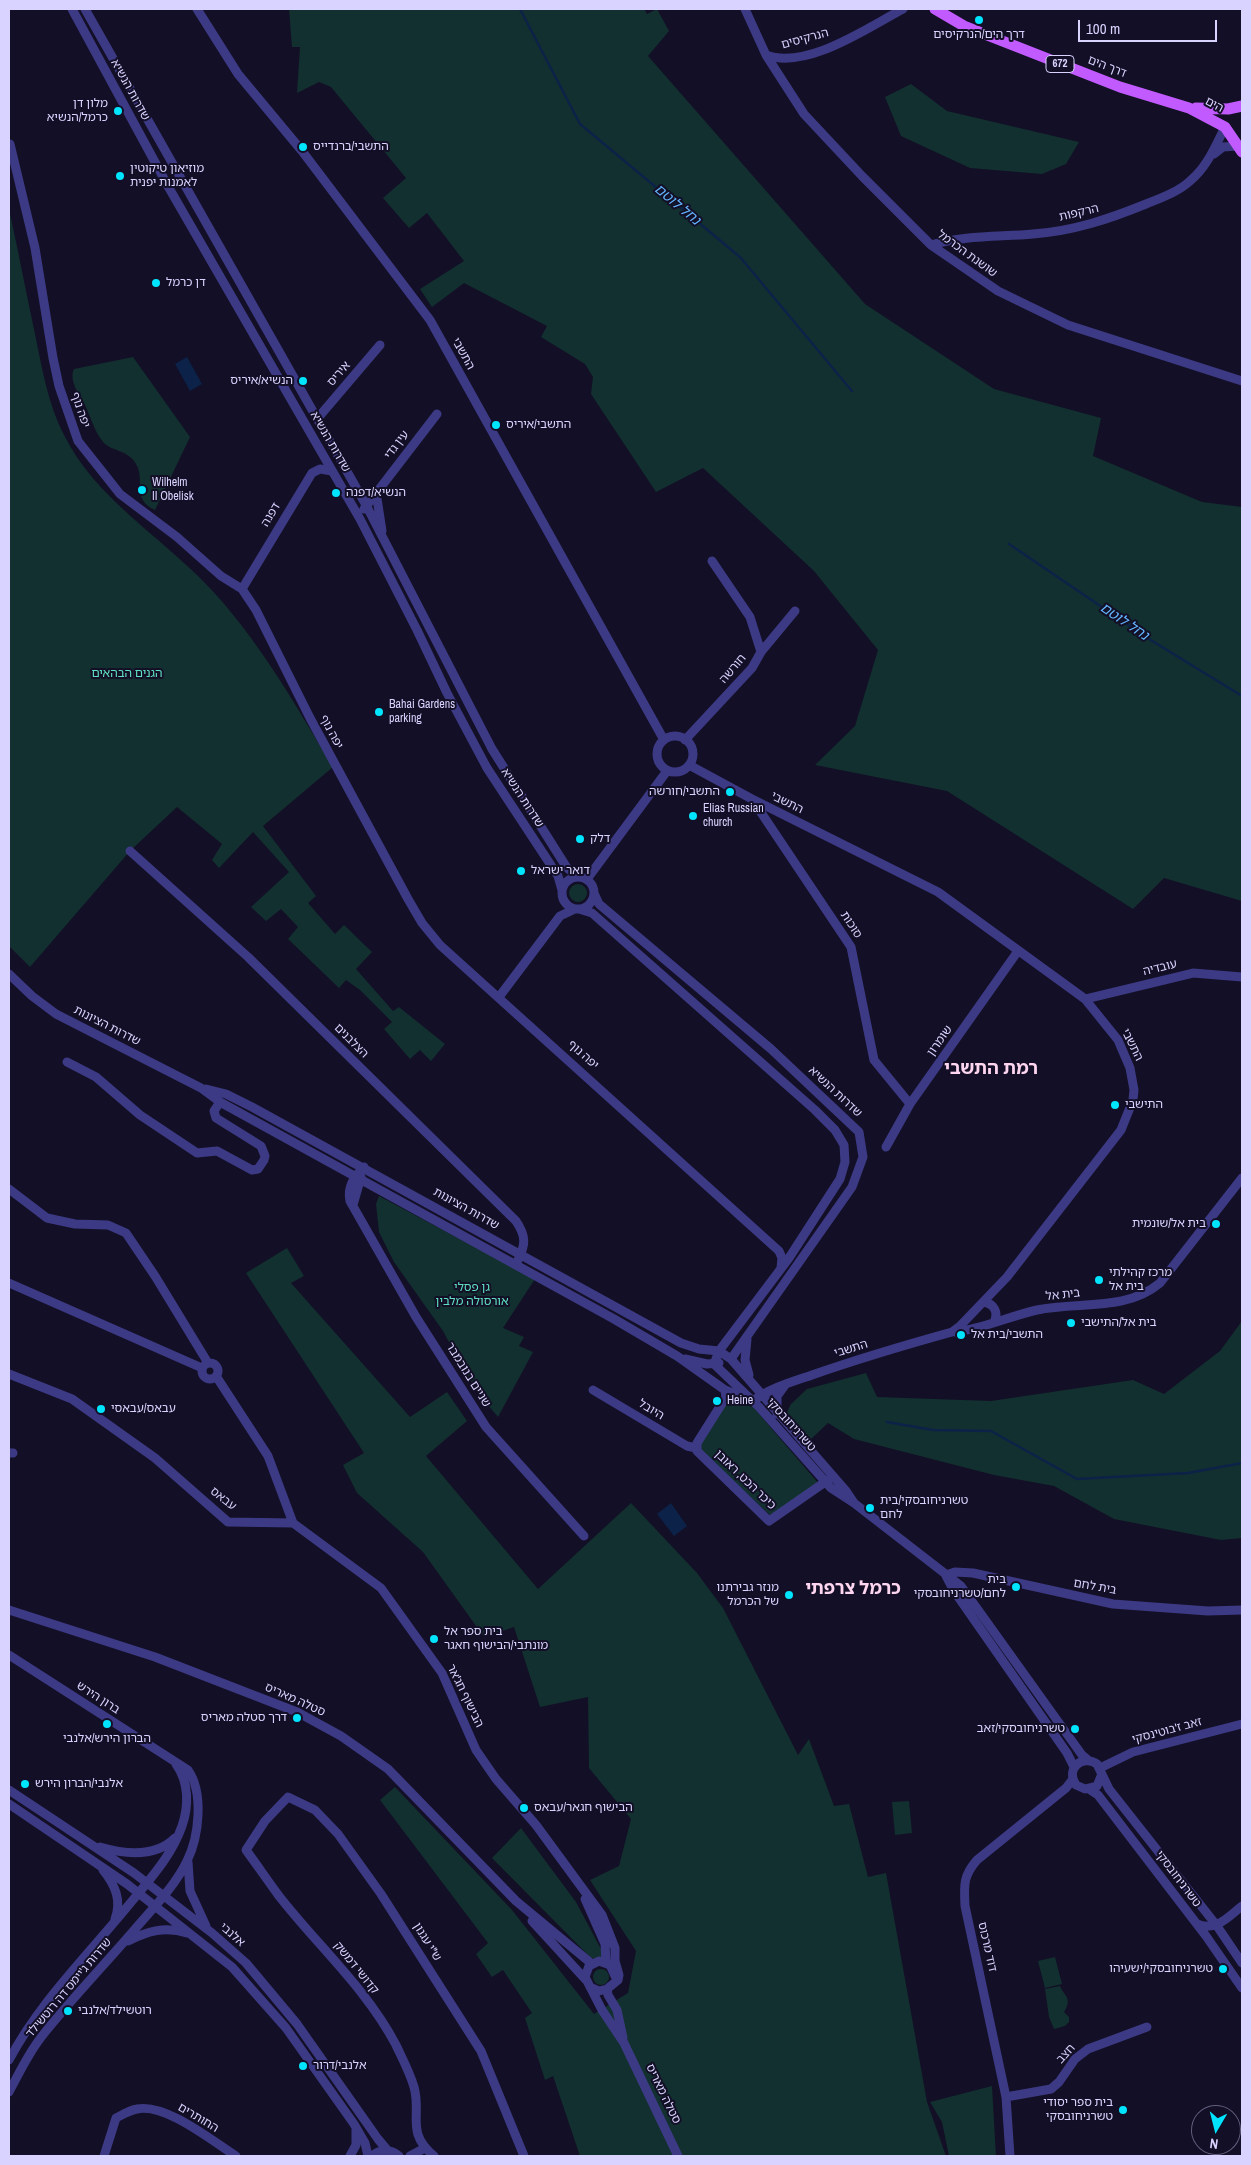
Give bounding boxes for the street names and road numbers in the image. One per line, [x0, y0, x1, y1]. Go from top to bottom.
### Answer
street label: הנרקיסים [780, 26, 830, 52]
street label: דרך הים [1086, 53, 1128, 81]
road number: 672 [1046, 56, 1074, 72]
street label: שדרות הנשיא [107, 57, 153, 123]
street label: הים [1202, 94, 1226, 116]
street label: הרקפות [1058, 201, 1100, 225]
street label: שושנת הכרמל [934, 227, 1000, 281]
street label: התשבי [448, 335, 478, 373]
street label: איריס [324, 359, 354, 389]
street label: יפה נוף [67, 390, 93, 430]
street label: שדרות הנשיא [307, 409, 353, 475]
street label: עין גדי [382, 428, 412, 462]
street label: דפנה [258, 500, 284, 530]
street label: חורשה [717, 651, 749, 687]
street label: יפה נוף [316, 713, 346, 751]
street label: שדרות הנשיא [498, 766, 546, 830]
street label: התשבי [768, 789, 806, 817]
street label: סוכות [837, 909, 865, 941]
street label: עובדיה [1141, 957, 1179, 979]
street label: שדרות הציונות [71, 1003, 143, 1049]
street label: הצלבנים [331, 1021, 371, 1061]
street label: שומרון [924, 1023, 956, 1059]
street label: התשבי [1118, 1026, 1146, 1064]
street label: יפה נוף [565, 1037, 601, 1073]
street label: שדרות הנשיא [805, 1064, 865, 1120]
street label: שדרות הציונות [431, 1185, 501, 1233]
street label: בית אל [1045, 1286, 1081, 1304]
street label: התשבי [832, 1337, 870, 1361]
street label: שניים בנובמבר [442, 1340, 494, 1410]
street label: טשרניחובסקי [763, 1395, 819, 1455]
street label: היובל [635, 1397, 667, 1423]
street label: כיכר הכט, ראובן [711, 1447, 779, 1513]
street label: עבאס [207, 1484, 239, 1514]
street label: בית לחם [1072, 1576, 1118, 1598]
street label: הבישוף חג'אר [443, 1662, 487, 1730]
street label: ברון הירש [74, 1679, 122, 1717]
street label: סטלה מאריס [262, 1680, 328, 1720]
street label: זאב ז'בוטינסקי [1130, 1715, 1204, 1747]
street label: טשרניחובסקי [1152, 1848, 1204, 1910]
street label: אלנבי [216, 1920, 248, 1950]
street label: ש"י עגנון [410, 1920, 444, 1964]
street label: דוד מרכוס [974, 1921, 1000, 1973]
street label: שדרות ג'יימס דה רוטשילד [23, 1935, 115, 2041]
street label: קדושי דמשק [331, 1939, 381, 1997]
street label: חצב [1054, 2041, 1078, 2067]
street label: סטלה מאריס [642, 2062, 684, 2126]
street label: החותרים [175, 2100, 221, 2136]

